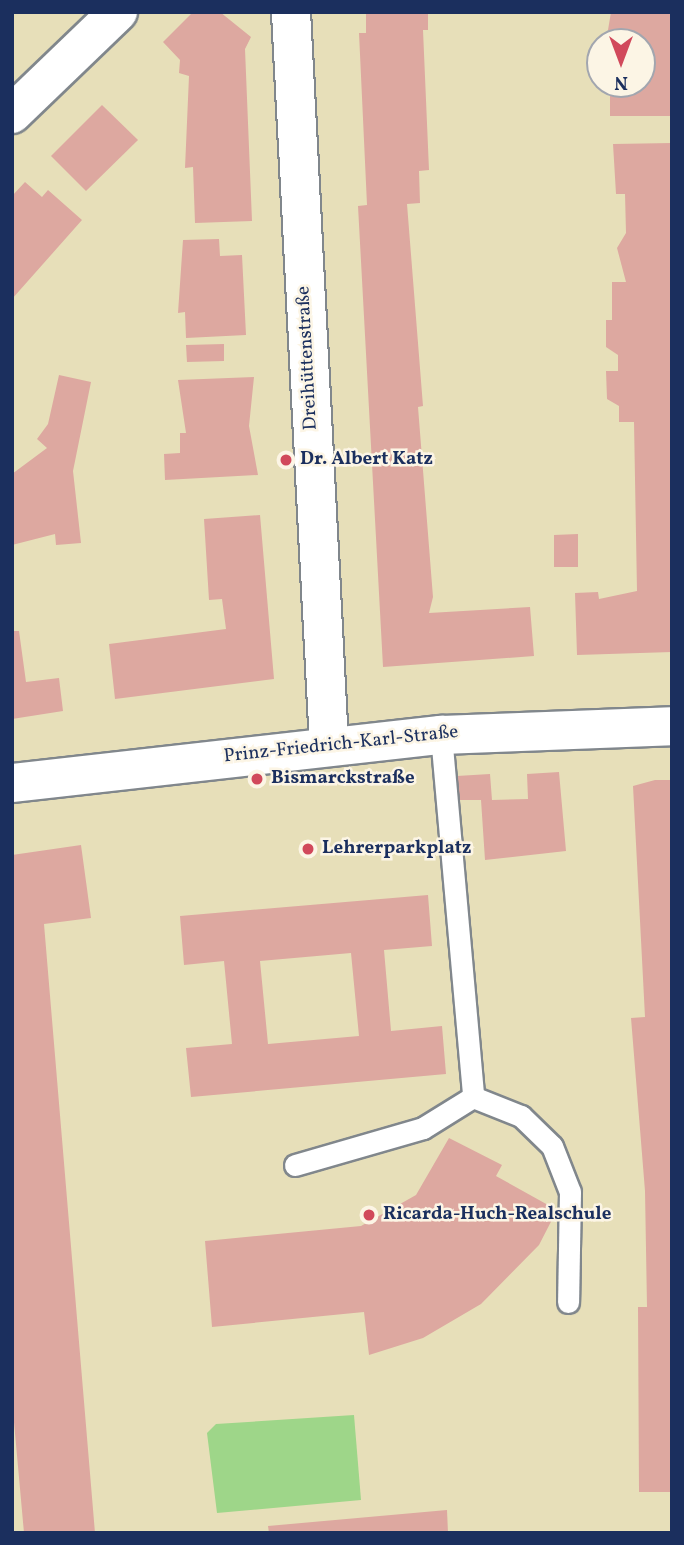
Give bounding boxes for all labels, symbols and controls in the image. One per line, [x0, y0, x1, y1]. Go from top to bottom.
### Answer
north arrow [586, 28, 656, 98]
text: N [614, 69, 628, 95]
street label: Dreihüttenstraße [293, 285, 323, 431]
place label: Dr. Albert Katz [300, 449, 433, 471]
marker: Dr. Albert Katz [278, 452, 294, 468]
street label: Prinz-Friedrich-Karl-Straße [223, 721, 459, 769]
place label: Bismarckstraße [271, 768, 415, 790]
marker: Bismarckstraße [249, 771, 265, 787]
place label: Lehrerparkplatz [322, 838, 472, 860]
marker: Lehrerparkplatz [300, 841, 316, 857]
place label: Ricarda-Huch-Realschule [383, 1204, 611, 1226]
marker: Ricarda-Huch-Realschule [361, 1207, 377, 1223]

